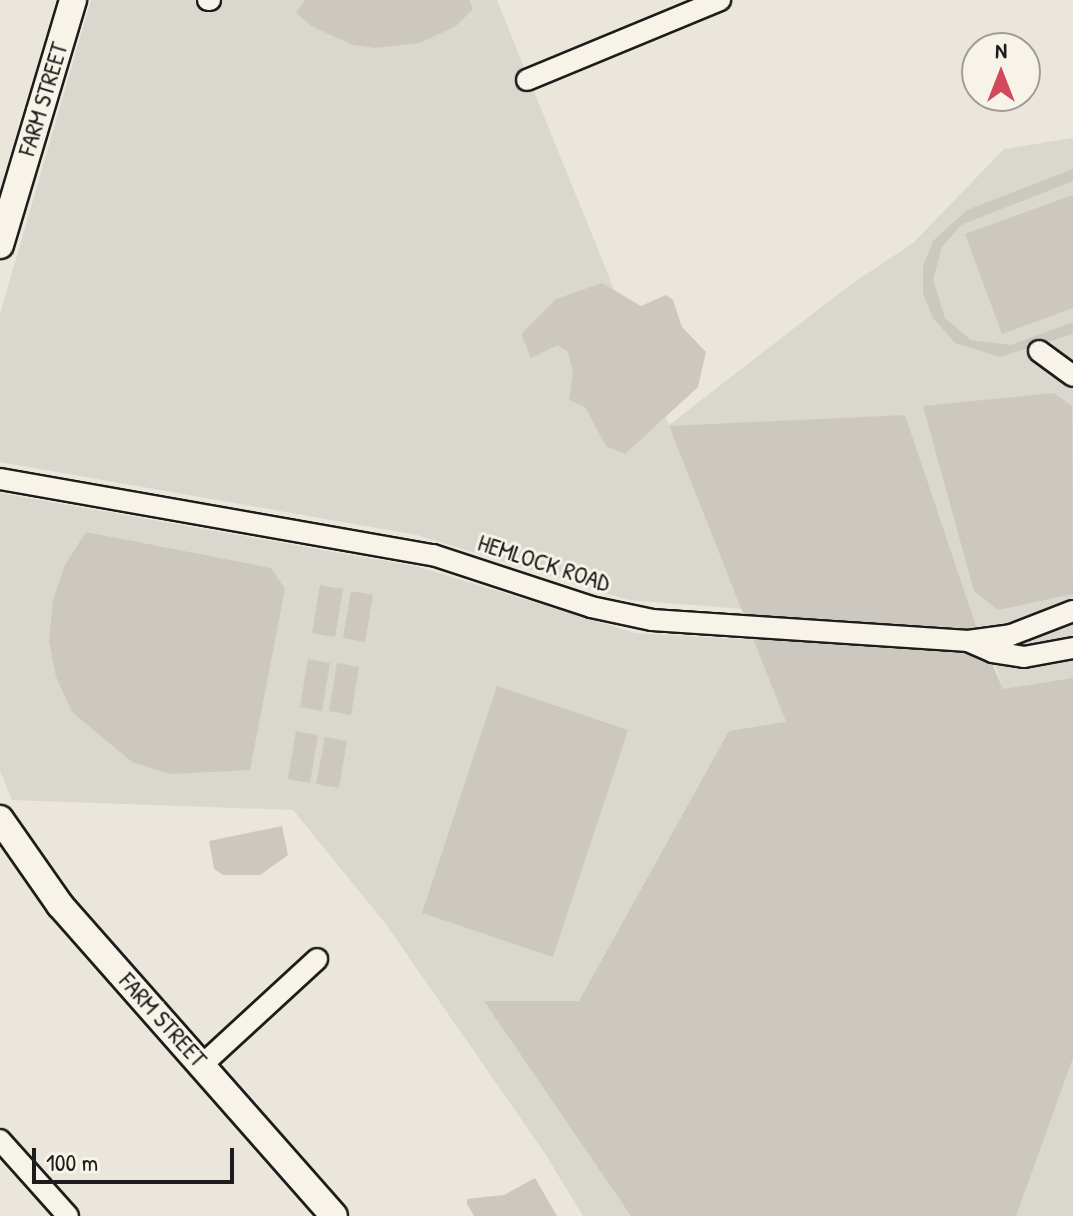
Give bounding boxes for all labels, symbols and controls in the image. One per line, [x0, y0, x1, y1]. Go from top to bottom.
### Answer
north arrow [961, 32, 1041, 112]
text: N [995, 35, 1007, 65]
street label: FARM STREET [12, 39, 74, 159]
street label: HEMLOCK ROAD [474, 528, 614, 598]
street label: FARM STREET [113, 967, 213, 1073]
scale bar [36, 1132, 238, 1182]
text: 100 m [46, 1146, 98, 1178]

